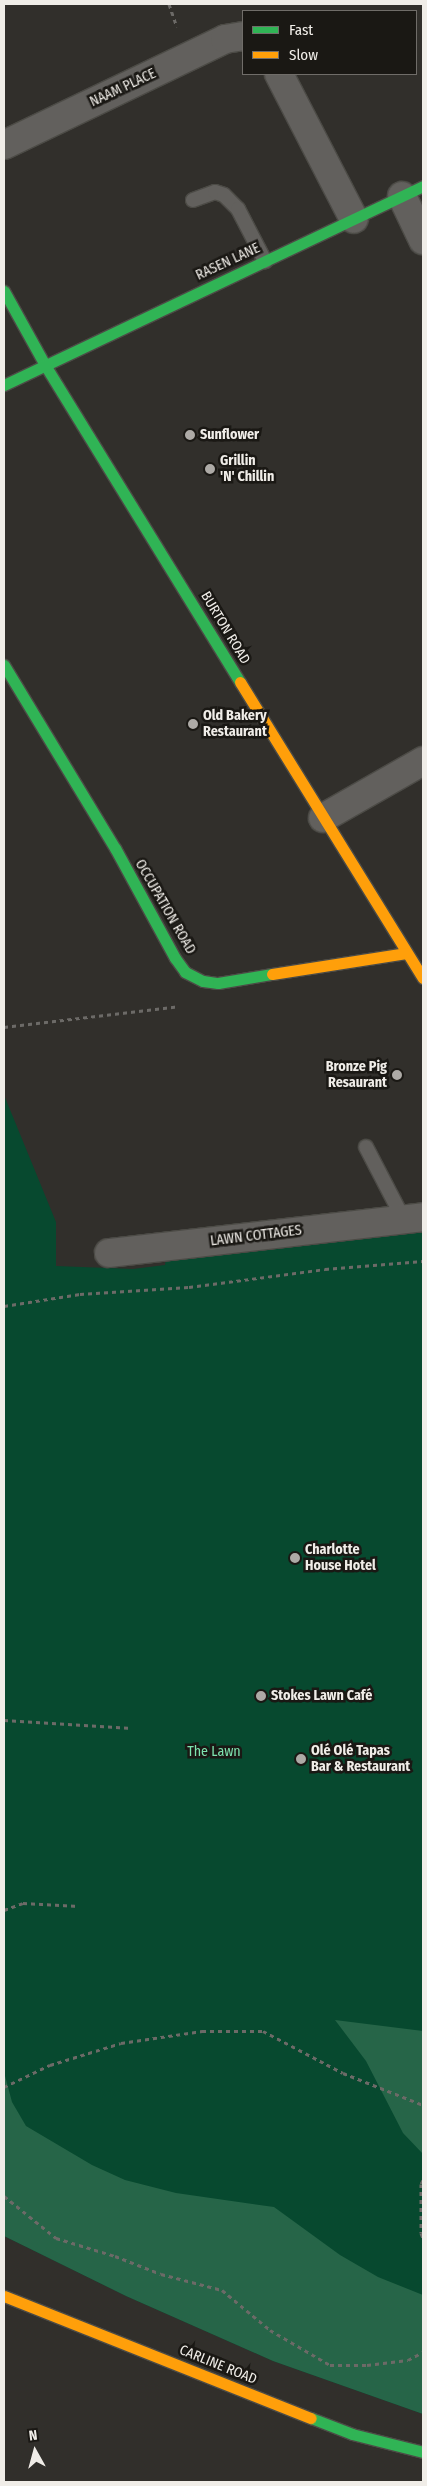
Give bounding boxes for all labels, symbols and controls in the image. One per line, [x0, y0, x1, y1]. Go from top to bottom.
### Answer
legend [242, 10, 417, 75]
text: Fast [289, 21, 313, 39]
text: Slow [289, 46, 318, 64]
street label: NAAM PLACE [87, 65, 159, 111]
street label: RASEN LANE [193, 240, 263, 284]
place label: Sunflower [200, 427, 259, 443]
marker: Sunflower [184, 429, 196, 441]
place label: Grillin 'N' Chillin [220, 453, 274, 486]
marker: Grillin 'N' Chillin [204, 463, 216, 475]
street label: BURTON ROAD [197, 589, 253, 667]
place label: Old Bakery Restaurant [203, 708, 267, 740]
marker: Old Bakery Restaurant [187, 718, 199, 730]
street label: OCCUPATION ROAD [131, 857, 199, 957]
place label: Bronze Pig Resaurant [326, 1059, 387, 1092]
marker: Bronze Pig Resaurant [391, 1069, 403, 1081]
street label: LAWN COTTAGES [209, 1222, 303, 1250]
place label: Charlotte House Hotel [305, 1542, 376, 1574]
marker: Charlotte House Hotel [289, 1552, 301, 1564]
place label: Stokes Lawn Café [271, 1688, 372, 1704]
marker: Stokes Lawn Café [255, 1690, 267, 1702]
place label: Olé Olé Tapas Bar & Restaurant [311, 1743, 410, 1775]
park label: The Lawn [187, 1744, 241, 1760]
marker: Olé Olé Tapas Bar & Restaurant [295, 1753, 307, 1765]
street label: CARLINE ROAD [177, 2342, 259, 2388]
north arrow [10, 2426, 60, 2476]
text: N [28, 2427, 38, 2445]

